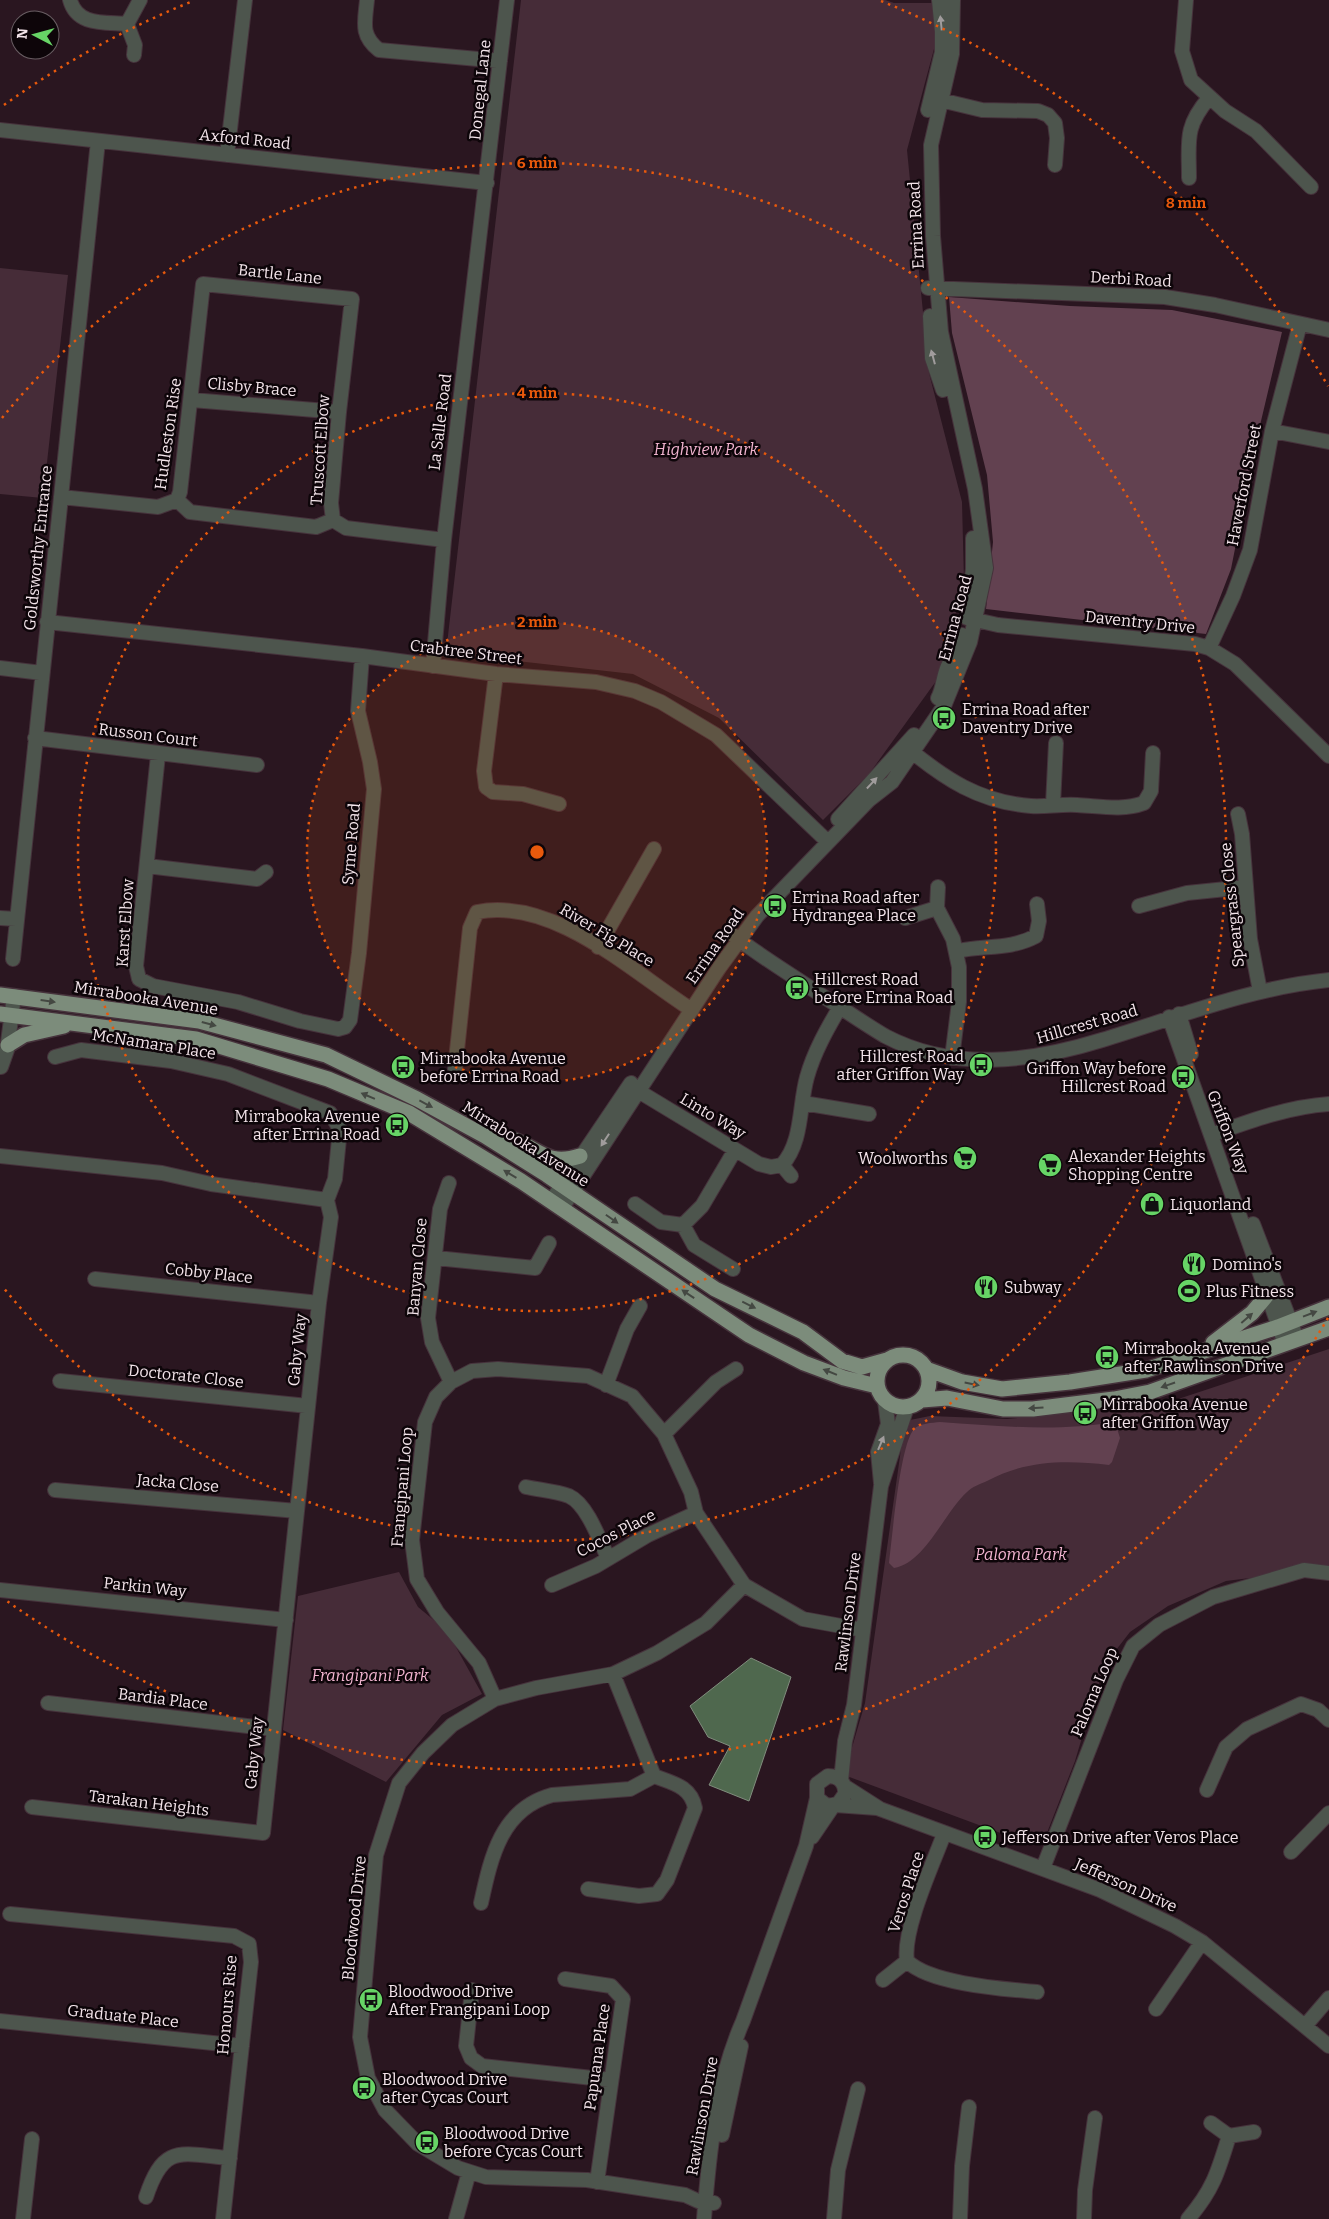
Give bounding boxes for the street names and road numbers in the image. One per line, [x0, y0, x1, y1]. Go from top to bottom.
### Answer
street label: Donegal Lane [465, 39, 495, 141]
street label: Axford Road [198, 125, 292, 153]
street label: Errina Road [904, 180, 928, 269]
street label: Bartle Lane [237, 260, 323, 288]
street label: Derbi Road [1090, 267, 1173, 291]
street label: La Salle Road [425, 372, 455, 471]
street label: Clisby Brace [207, 374, 297, 400]
street label: Hudleston Rise [151, 377, 185, 491]
street label: Truscott Elbow [307, 394, 333, 506]
street label: Haverford Street [1223, 422, 1265, 548]
street label: Goldsworthy Entrance [20, 465, 56, 631]
street label: Errina Road [934, 573, 976, 663]
street label: Daventry Drive [1084, 607, 1196, 637]
street label: Crabtree Street [409, 636, 523, 668]
street label: Russon Court [97, 719, 199, 751]
street label: Syme Road [338, 802, 364, 886]
street label: Speargrass Close [1216, 842, 1248, 968]
street label: Karst Elbow [112, 878, 138, 968]
street label: River Fig Place [556, 899, 658, 971]
street label: Errina Road [682, 904, 748, 987]
street label: Mirrabooka Avenue [73, 977, 219, 1019]
street label: Hillcrest Road [1034, 1000, 1140, 1048]
street label: McNamara Place [91, 1025, 217, 1063]
street label: Griffon Way [1203, 1087, 1253, 1177]
street label: Linto Way [677, 1089, 750, 1143]
street label: Mirrabooka Avenue [459, 1097, 593, 1191]
street label: Banyan Close [403, 1217, 431, 1317]
street label: Cobby Place [164, 1259, 254, 1287]
street label: Gaby Way [284, 1312, 310, 1387]
street label: Doctorate Close [127, 1360, 245, 1392]
street label: Frangipani Loop [387, 1426, 417, 1548]
street label: Jacka Close [135, 1470, 220, 1496]
street label: Cocos Place [573, 1505, 659, 1561]
street label: Rawlinson Drive [831, 1551, 865, 1673]
street label: Parkin Way [103, 1573, 188, 1601]
street label: Paloma Loop [1067, 1644, 1121, 1740]
street label: Bardia Place [117, 1684, 209, 1714]
street label: Gaby Way [241, 1715, 267, 1790]
street label: Tarakan Heights [88, 1786, 210, 1820]
street label: Veros Place [884, 1849, 928, 1935]
street label: Jefferson Drive [1071, 1854, 1180, 1916]
street label: Bloodwood Drive [338, 1855, 370, 1981]
street label: Honours Rise [213, 1954, 241, 2056]
street label: Graduate Place [66, 2001, 180, 2031]
street label: Papuana Place [580, 2003, 614, 2111]
street label: Rawlinson Drive [682, 2055, 722, 2177]

